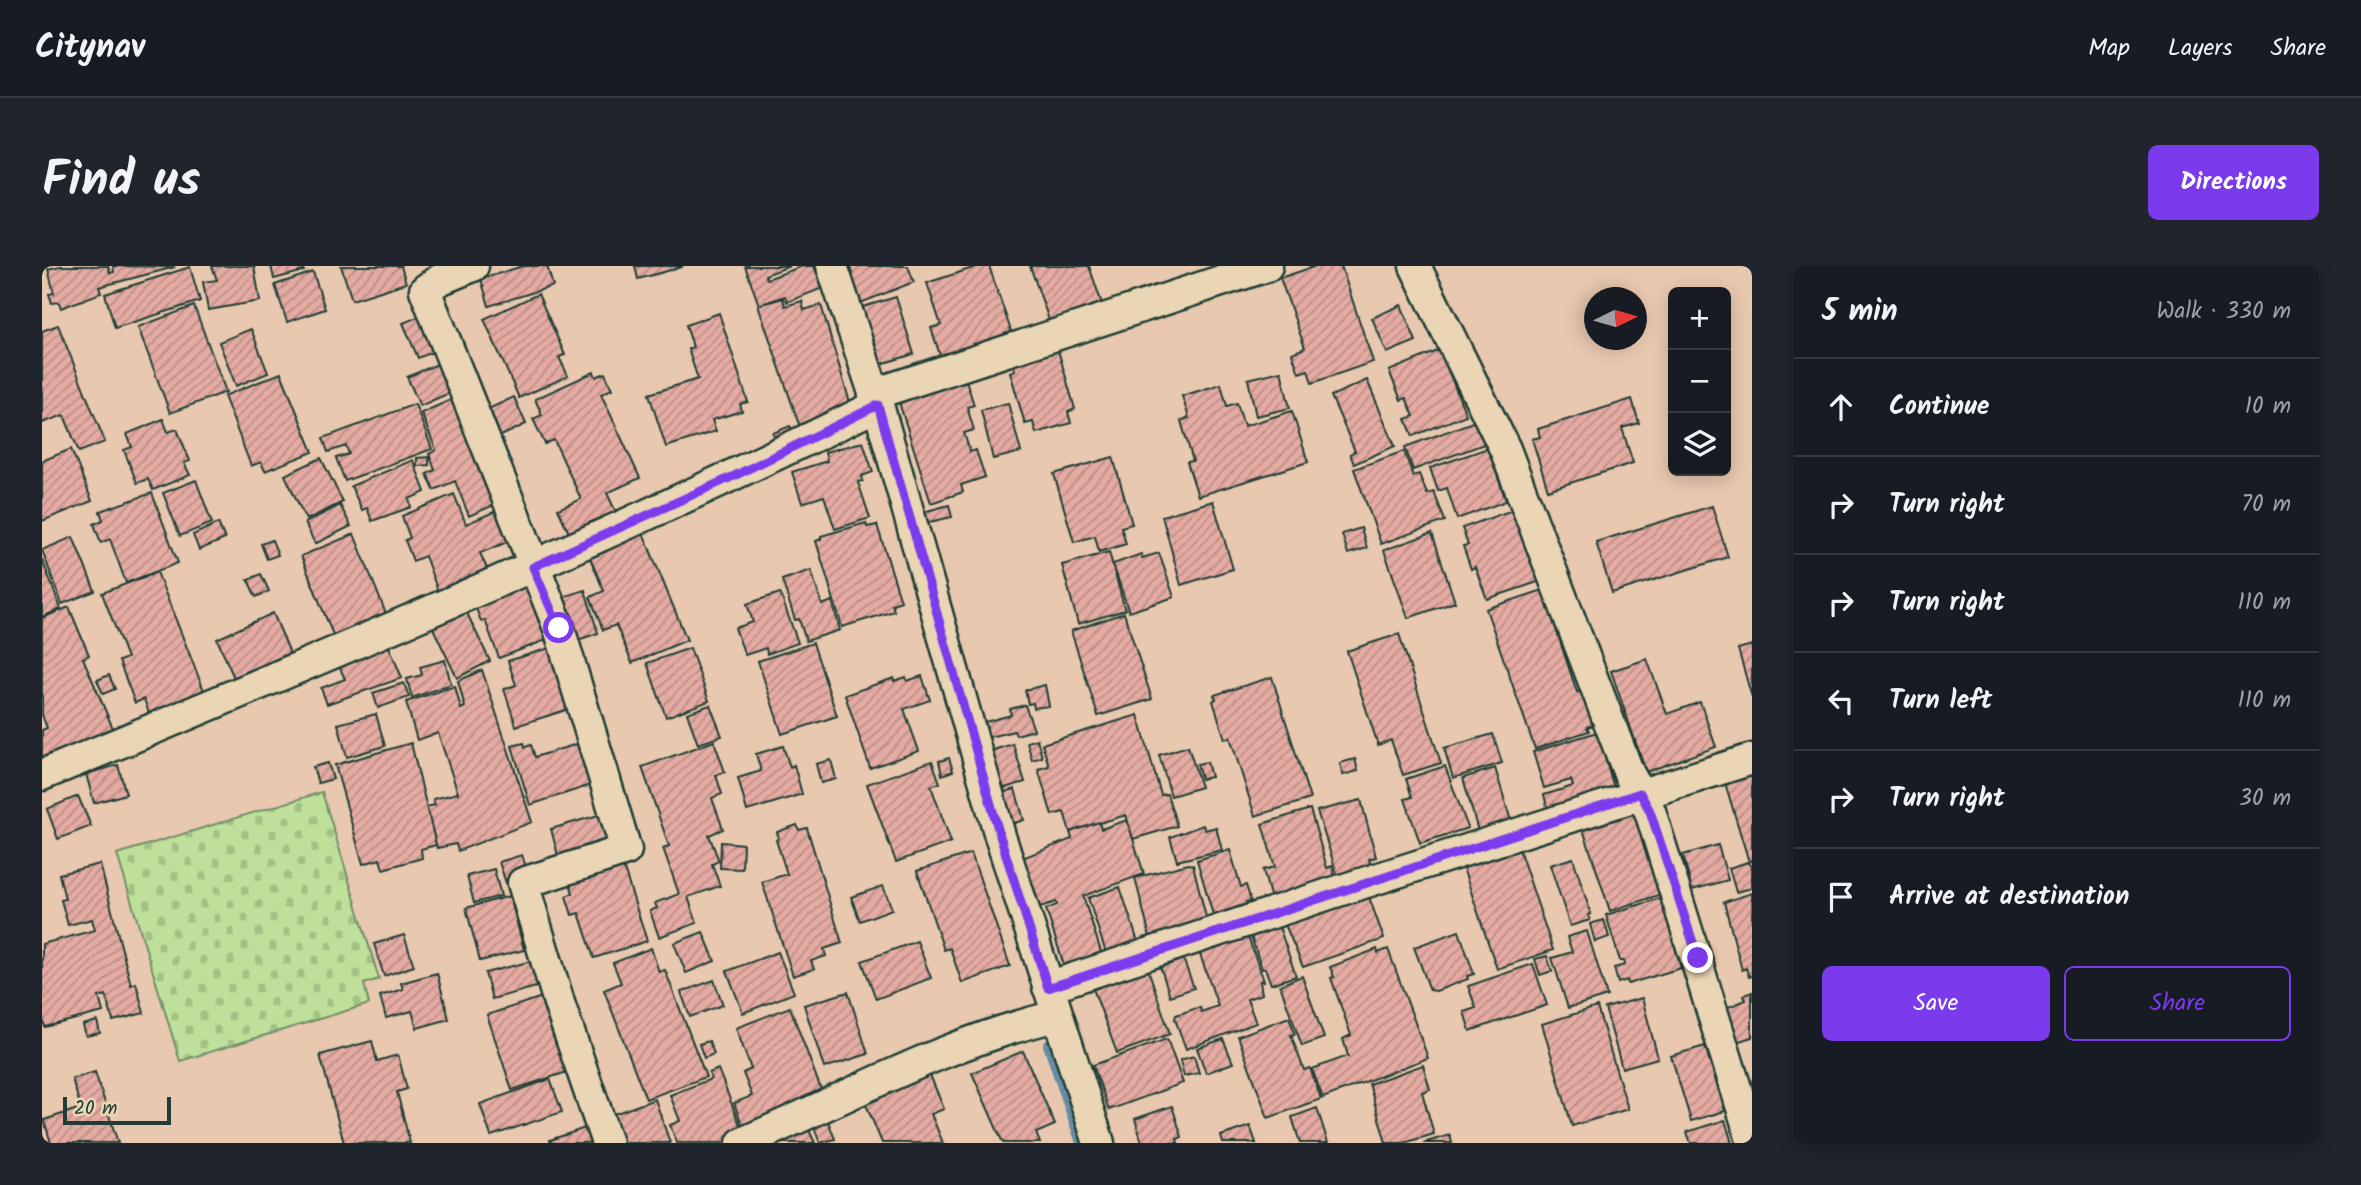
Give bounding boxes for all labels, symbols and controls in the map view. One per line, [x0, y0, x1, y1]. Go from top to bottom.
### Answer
text: Citynav [35, 22, 145, 75]
text: Map [2088, 29, 2130, 68]
text: Layers [2168, 29, 2232, 68]
text: Share [2270, 29, 2326, 68]
text: Find us [42, 143, 200, 221]
button: Directions [2148, 145, 2319, 220]
north arrow [1584, 287, 1647, 350]
map controls [1668, 287, 1731, 476]
button: + [1668, 287, 1731, 350]
text: 5 min [1822, 288, 1898, 336]
text: Walk · 330 m [2157, 294, 2291, 330]
button: − [1668, 350, 1731, 413]
text: Continue [1889, 386, 1990, 428]
icon: ahead [1822, 388, 1860, 426]
text: 10 m [2245, 389, 2291, 425]
button: layers [1668, 413, 1731, 476]
text: Turn right [1889, 484, 2005, 526]
icon: right [1822, 486, 1860, 524]
text: 70 m [2241, 487, 2291, 523]
text: Turn right [1889, 582, 2005, 624]
icon: right [1822, 584, 1860, 622]
text: 110 m [2238, 585, 2291, 621]
route start [543, 612, 574, 643]
text: Turn left [1889, 680, 1992, 722]
icon: left [1822, 682, 1860, 720]
text: 110 m [2238, 683, 2291, 719]
text: Turn right [1889, 778, 2005, 820]
icon: right [1822, 780, 1860, 818]
text: 30 m [2239, 781, 2291, 817]
text: Arrive at destination [1889, 876, 2129, 918]
icon: arrive [1822, 878, 1860, 916]
route end [1682, 942, 1713, 973]
button: Save [1822, 966, 2050, 1041]
button: Share [2064, 966, 2291, 1041]
scale bar [63, 1094, 172, 1126]
text: 20 m [74, 1094, 117, 1124]

